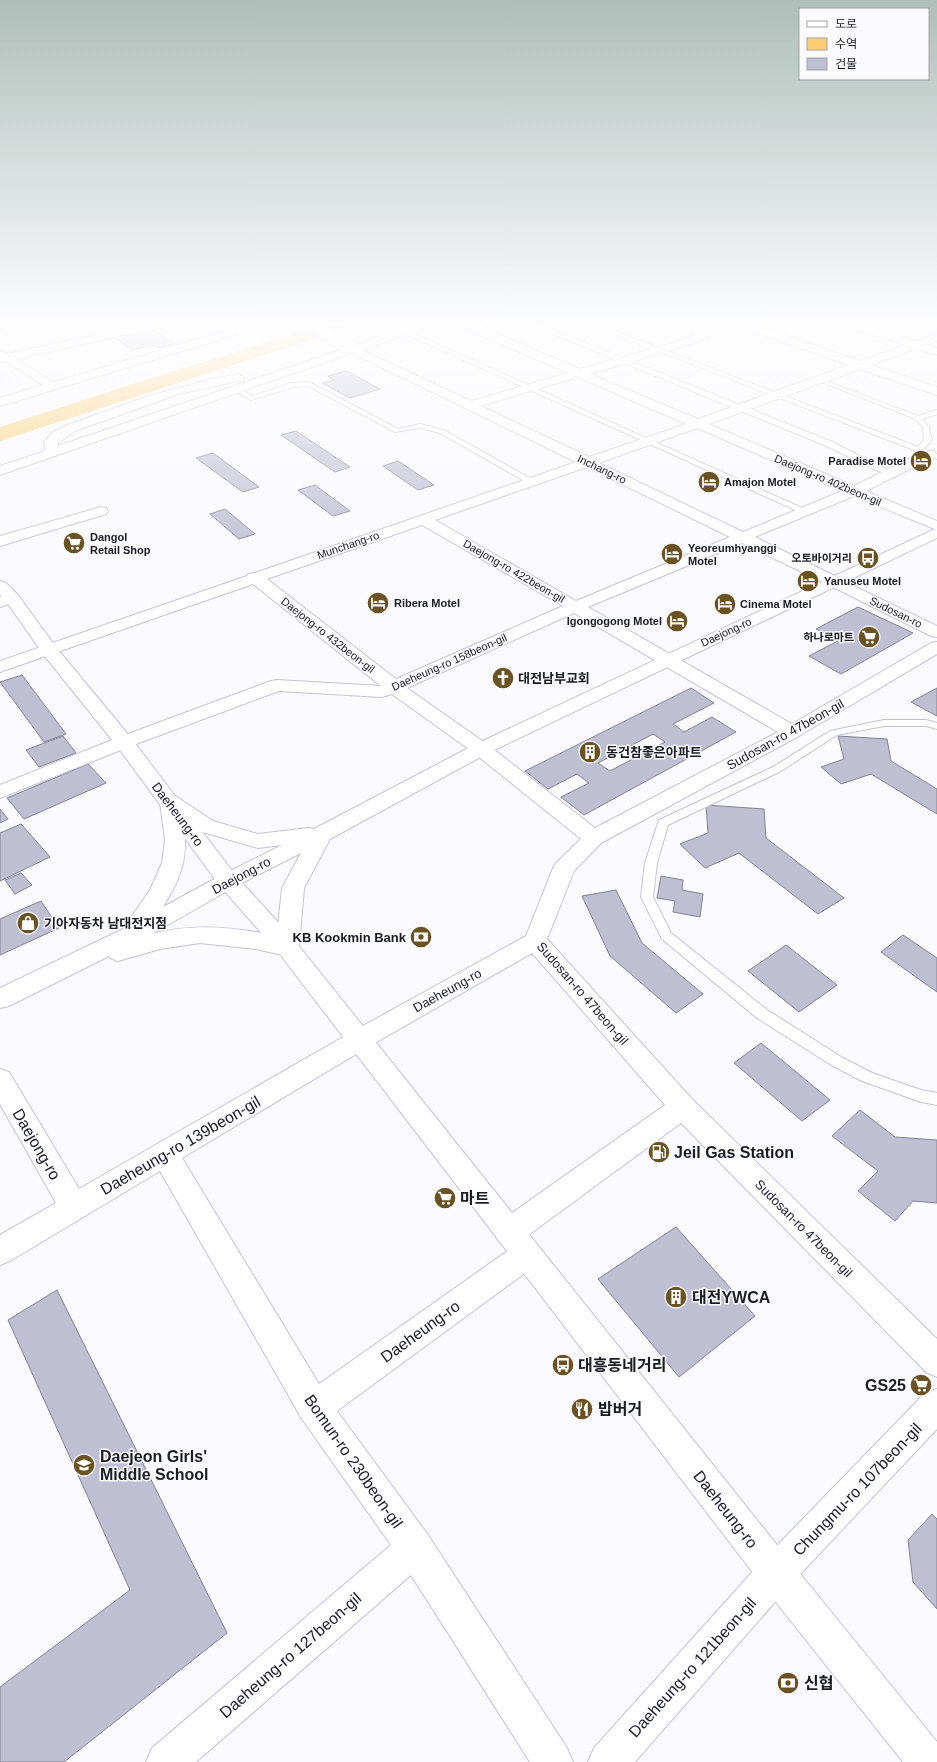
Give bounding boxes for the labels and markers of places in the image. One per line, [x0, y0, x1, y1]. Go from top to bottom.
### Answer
hotel icon: Paradise Motel [908, 448, 934, 474]
place label: Paradise Motel [828, 455, 906, 467]
hotel icon: Amajon Motel [696, 469, 722, 495]
place label: Amajon Motel [724, 476, 796, 488]
supermarket icon: Dangol Retail Shop [61, 530, 87, 556]
place label: Dangol Retail Shop [90, 531, 151, 556]
hotel icon: Yeoreumhyanggi Motel [659, 541, 685, 567]
place label: Yeoreumhyanggi Motel [688, 542, 777, 567]
bus stop icon: 오토바이거리 [855, 545, 881, 571]
place label: 오토바이거리 [791, 552, 852, 564]
hotel icon: Yanuseu Motel [795, 568, 821, 594]
place label: Yanuseu Motel [824, 575, 901, 587]
hotel icon: Ribera Motel [365, 590, 391, 616]
hotel icon: Cinema Motel [712, 591, 738, 617]
place label: Ribera Motel [394, 597, 460, 609]
place label: Cinema Motel [740, 598, 812, 610]
hotel icon: Igongogong Motel [664, 608, 690, 634]
place label: Igongogong Motel [567, 615, 662, 627]
supermarket icon: 하나로마트 [856, 624, 882, 650]
place label: 하나로마트 [803, 631, 854, 643]
church icon: 대전남부교회 [490, 665, 516, 691]
place label: 대전남부교회 [518, 671, 590, 686]
building icon: 동건참좋은아파트 [577, 739, 603, 765]
place label: 동건참좋은아파트 [606, 745, 702, 760]
shop icon: 기아자동차 남대전지점 [15, 910, 41, 936]
place label: 기아자동차 남대전지점 [44, 916, 167, 931]
bank icon: KB Kookmin Bank [408, 924, 434, 950]
place label: KB Kookmin Bank [293, 930, 407, 945]
fuel station icon: Jeil Gas Station [646, 1139, 672, 1165]
place label: Jeil Gas Station [674, 1144, 794, 1161]
supermarket icon: 마트 [432, 1185, 458, 1211]
place label: 마트 [460, 1190, 490, 1207]
building icon: 대전YWCA [663, 1284, 689, 1310]
place label: 대전YWCA [692, 1289, 771, 1306]
bus stop icon: 대흥동네거리 [550, 1352, 576, 1378]
place label: 대흥동네거리 [578, 1357, 666, 1374]
supermarket icon: GS25 [908, 1372, 934, 1398]
place label: GS25 [865, 1377, 906, 1394]
restaurant icon: 밥버거 [569, 1396, 595, 1422]
place label: 밥버거 [598, 1401, 642, 1418]
place label: Daejeon Girls' Middle School [100, 1448, 208, 1483]
school or university icon: Daejeon Girls' Middle School [71, 1452, 97, 1478]
bank icon: 신협 [775, 1670, 801, 1696]
place label: 신협 [804, 1675, 833, 1692]

